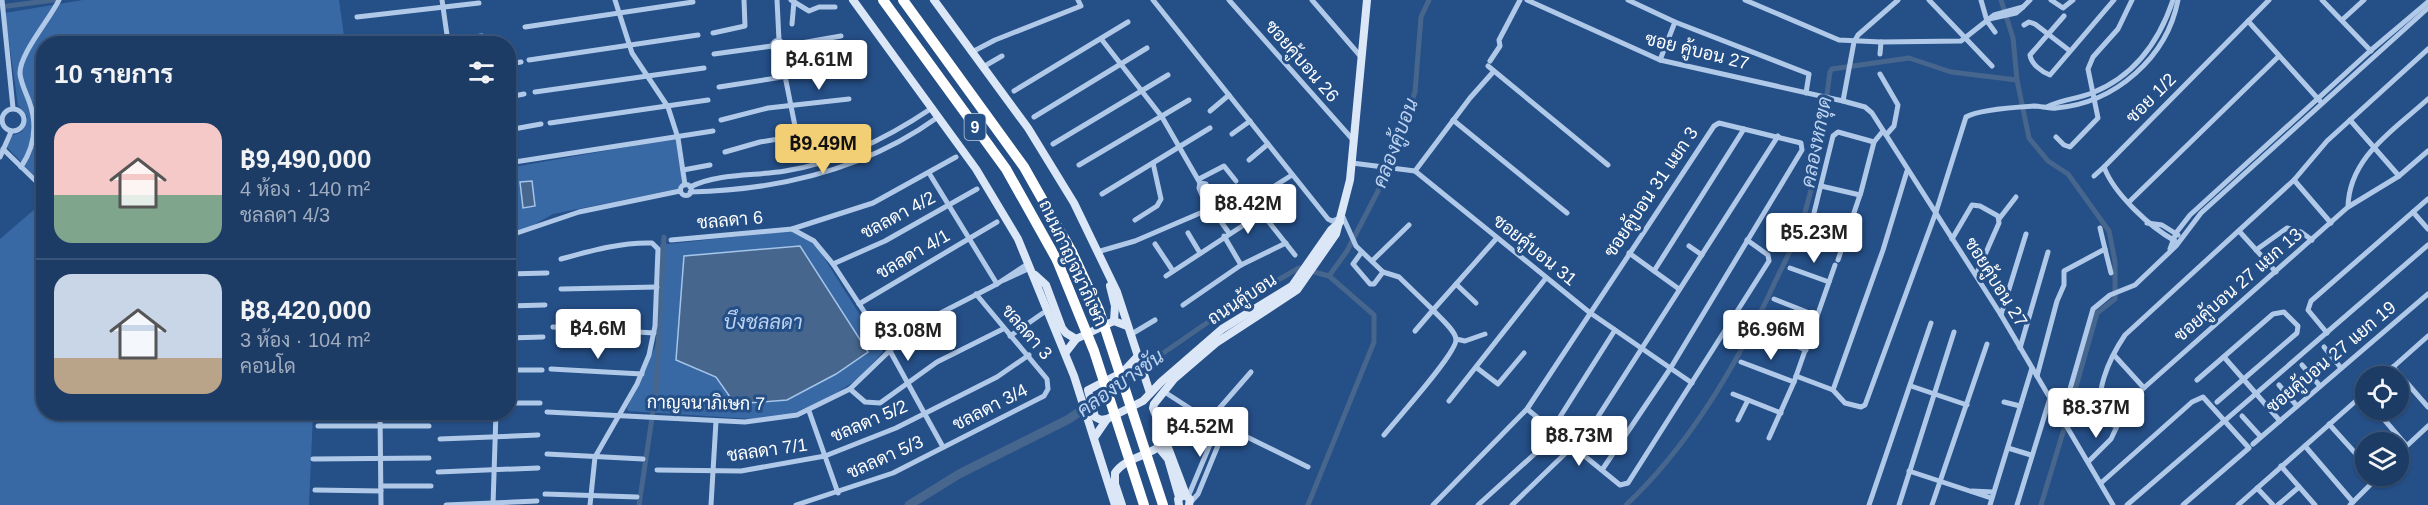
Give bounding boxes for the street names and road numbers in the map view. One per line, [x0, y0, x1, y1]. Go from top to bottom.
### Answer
street label: ซอยคู้บอน 26 [1259, 15, 1344, 108]
street label: ซอย คู้บอน 27 [1642, 26, 1752, 76]
street label: ซอย 1/2 [2122, 69, 2180, 127]
road number: 9 [964, 114, 986, 140]
street label: ซอยคู้บอน 31 แยก 3 [1598, 122, 1704, 263]
street label: ชลลดา 4/2 [857, 187, 939, 243]
street label: ถนนกาญจนาภิเษก [1034, 196, 1112, 330]
street label: ชลลดา 6 [696, 207, 764, 233]
street label: ซอยคู้บอน 31 [1487, 209, 1582, 292]
street label: ซอยคู้บอน 27 แยก 13 [2169, 223, 2308, 348]
street label: ชลลดา 4/1 [873, 225, 953, 283]
street label: ซอยคู้บอน 27 [1958, 233, 2033, 332]
street label: ถนนคู้บอน [1203, 268, 1282, 331]
street label: ซอยคู้บอน 27 แยก 19 [2261, 296, 2402, 419]
street label: ชลลดา 3 [998, 300, 1056, 364]
street label: ชลลดา 3/4 [949, 380, 1031, 434]
street label: กาญจนาภิเษก 7 [647, 391, 765, 415]
street label: ชลลดา 5/2 [828, 396, 910, 446]
street label: ชลลดา 5/3 [844, 431, 926, 483]
street label: ชลลดา 7/1 [725, 434, 809, 466]

